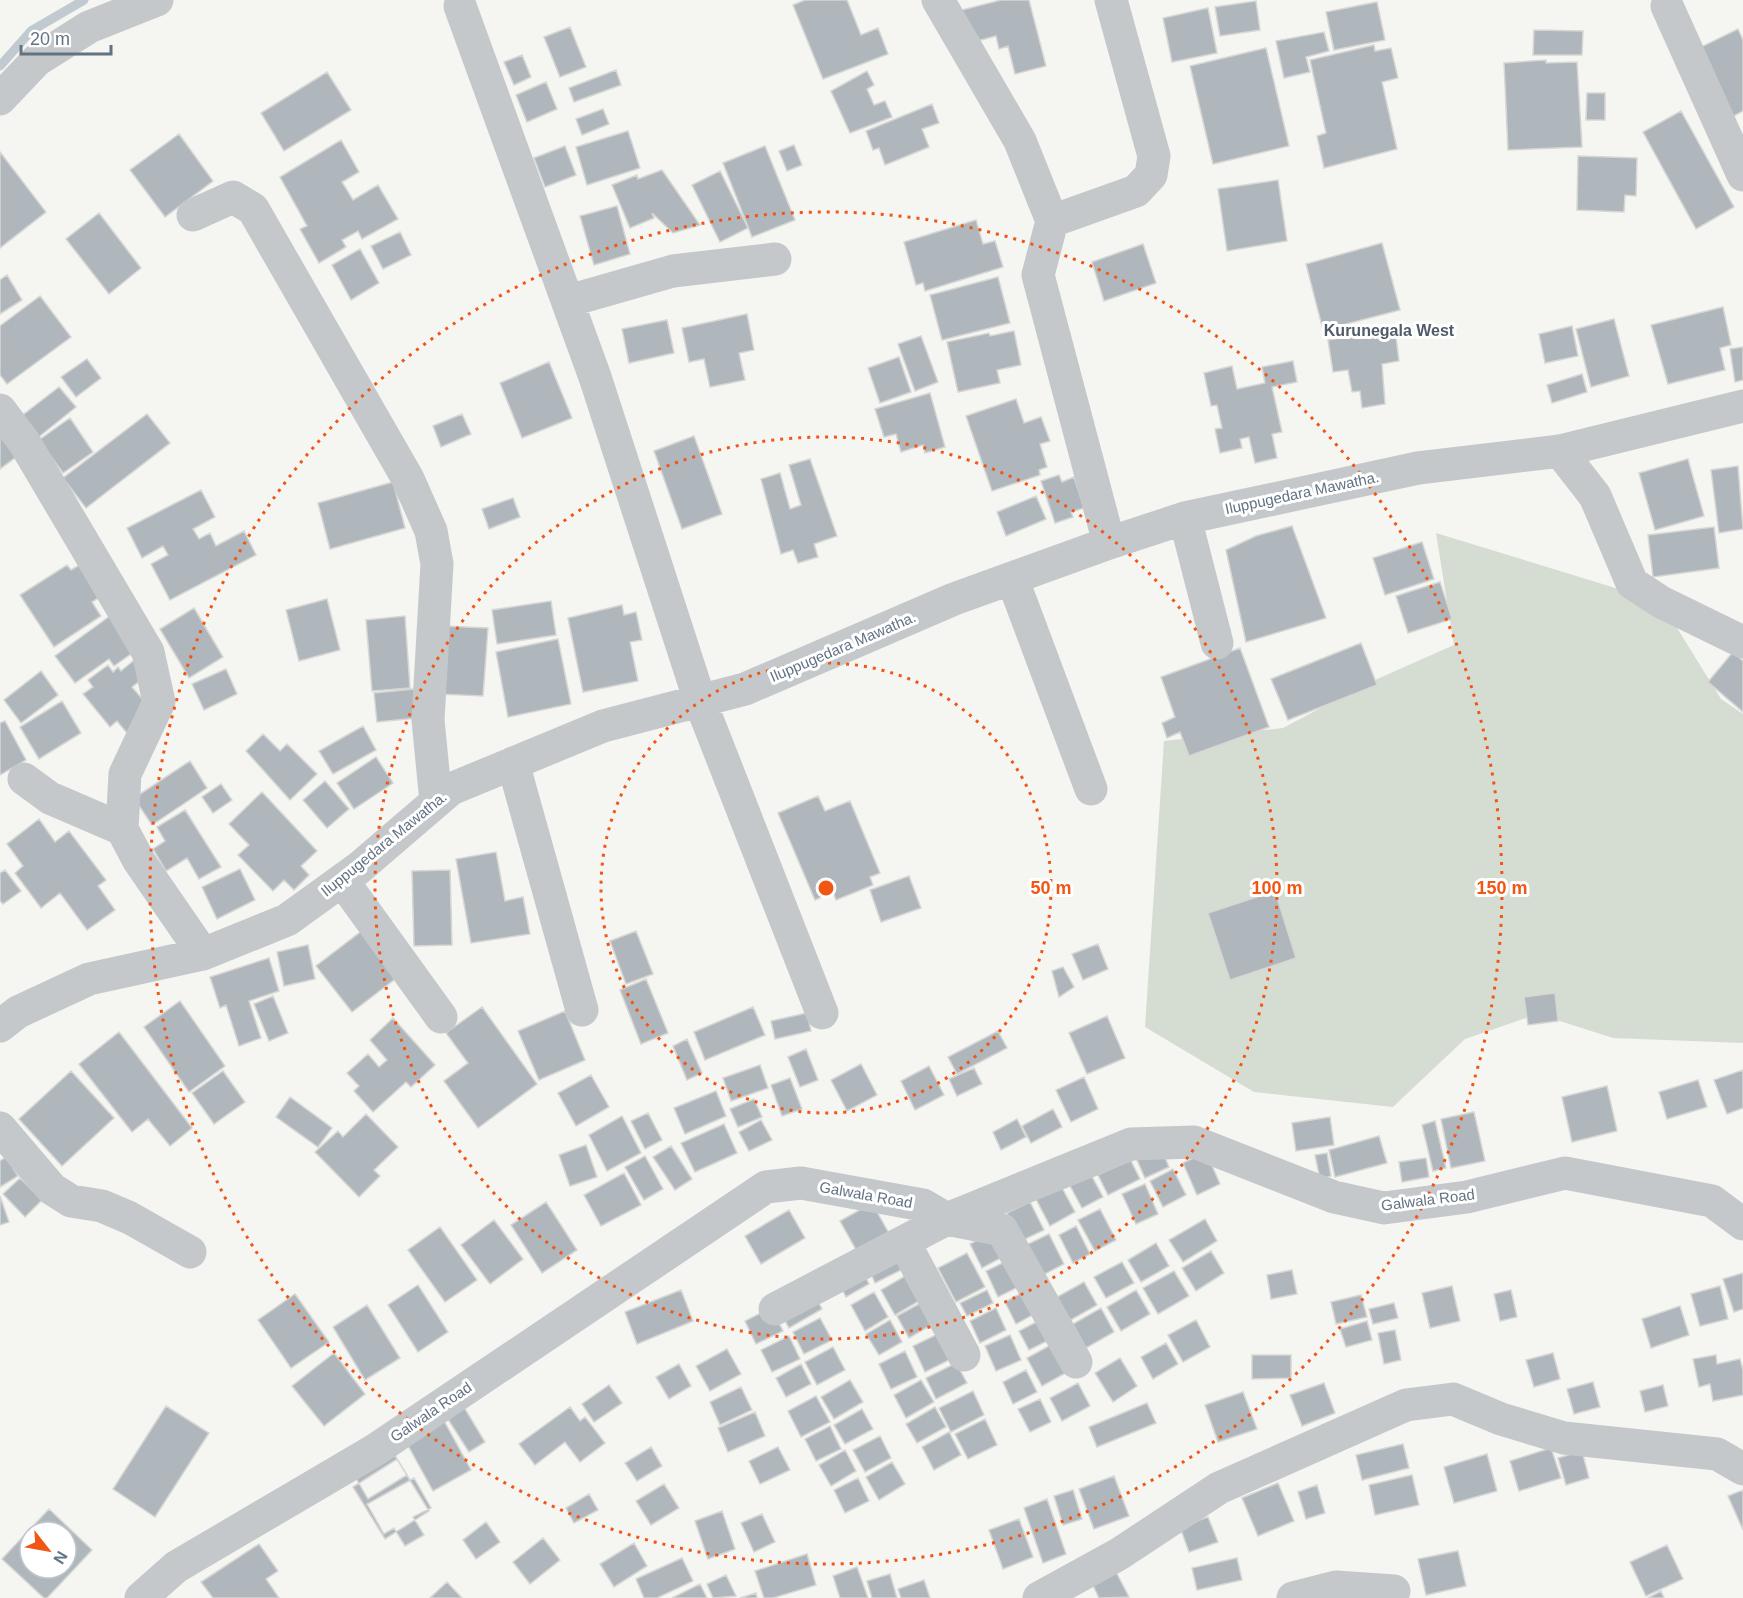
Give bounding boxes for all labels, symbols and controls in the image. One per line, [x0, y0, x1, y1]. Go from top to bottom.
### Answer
scale bar [21, 18, 111, 56]
text: 20 m [30, 29, 70, 49]
district label: Kurunegala West [1324, 322, 1455, 339]
street label: Iluppugedara Mawatha. [1223, 468, 1380, 517]
street label: Iluppugedara Mawatha. [767, 608, 918, 685]
street label: Iluppugedara Mawatha. [317, 788, 450, 900]
centre of rings [816, 878, 836, 898]
text: 50 m [1030, 878, 1072, 898]
text: 100 m [1251, 878, 1303, 898]
text: 150 m [1476, 878, 1528, 898]
street label: Galwala Road [818, 1178, 914, 1211]
street label: Galwala Road [1380, 1185, 1476, 1214]
street label: Galwala Road [387, 1378, 475, 1445]
north arrow [18, 1520, 78, 1580]
text: N [50, 1548, 71, 1567]

